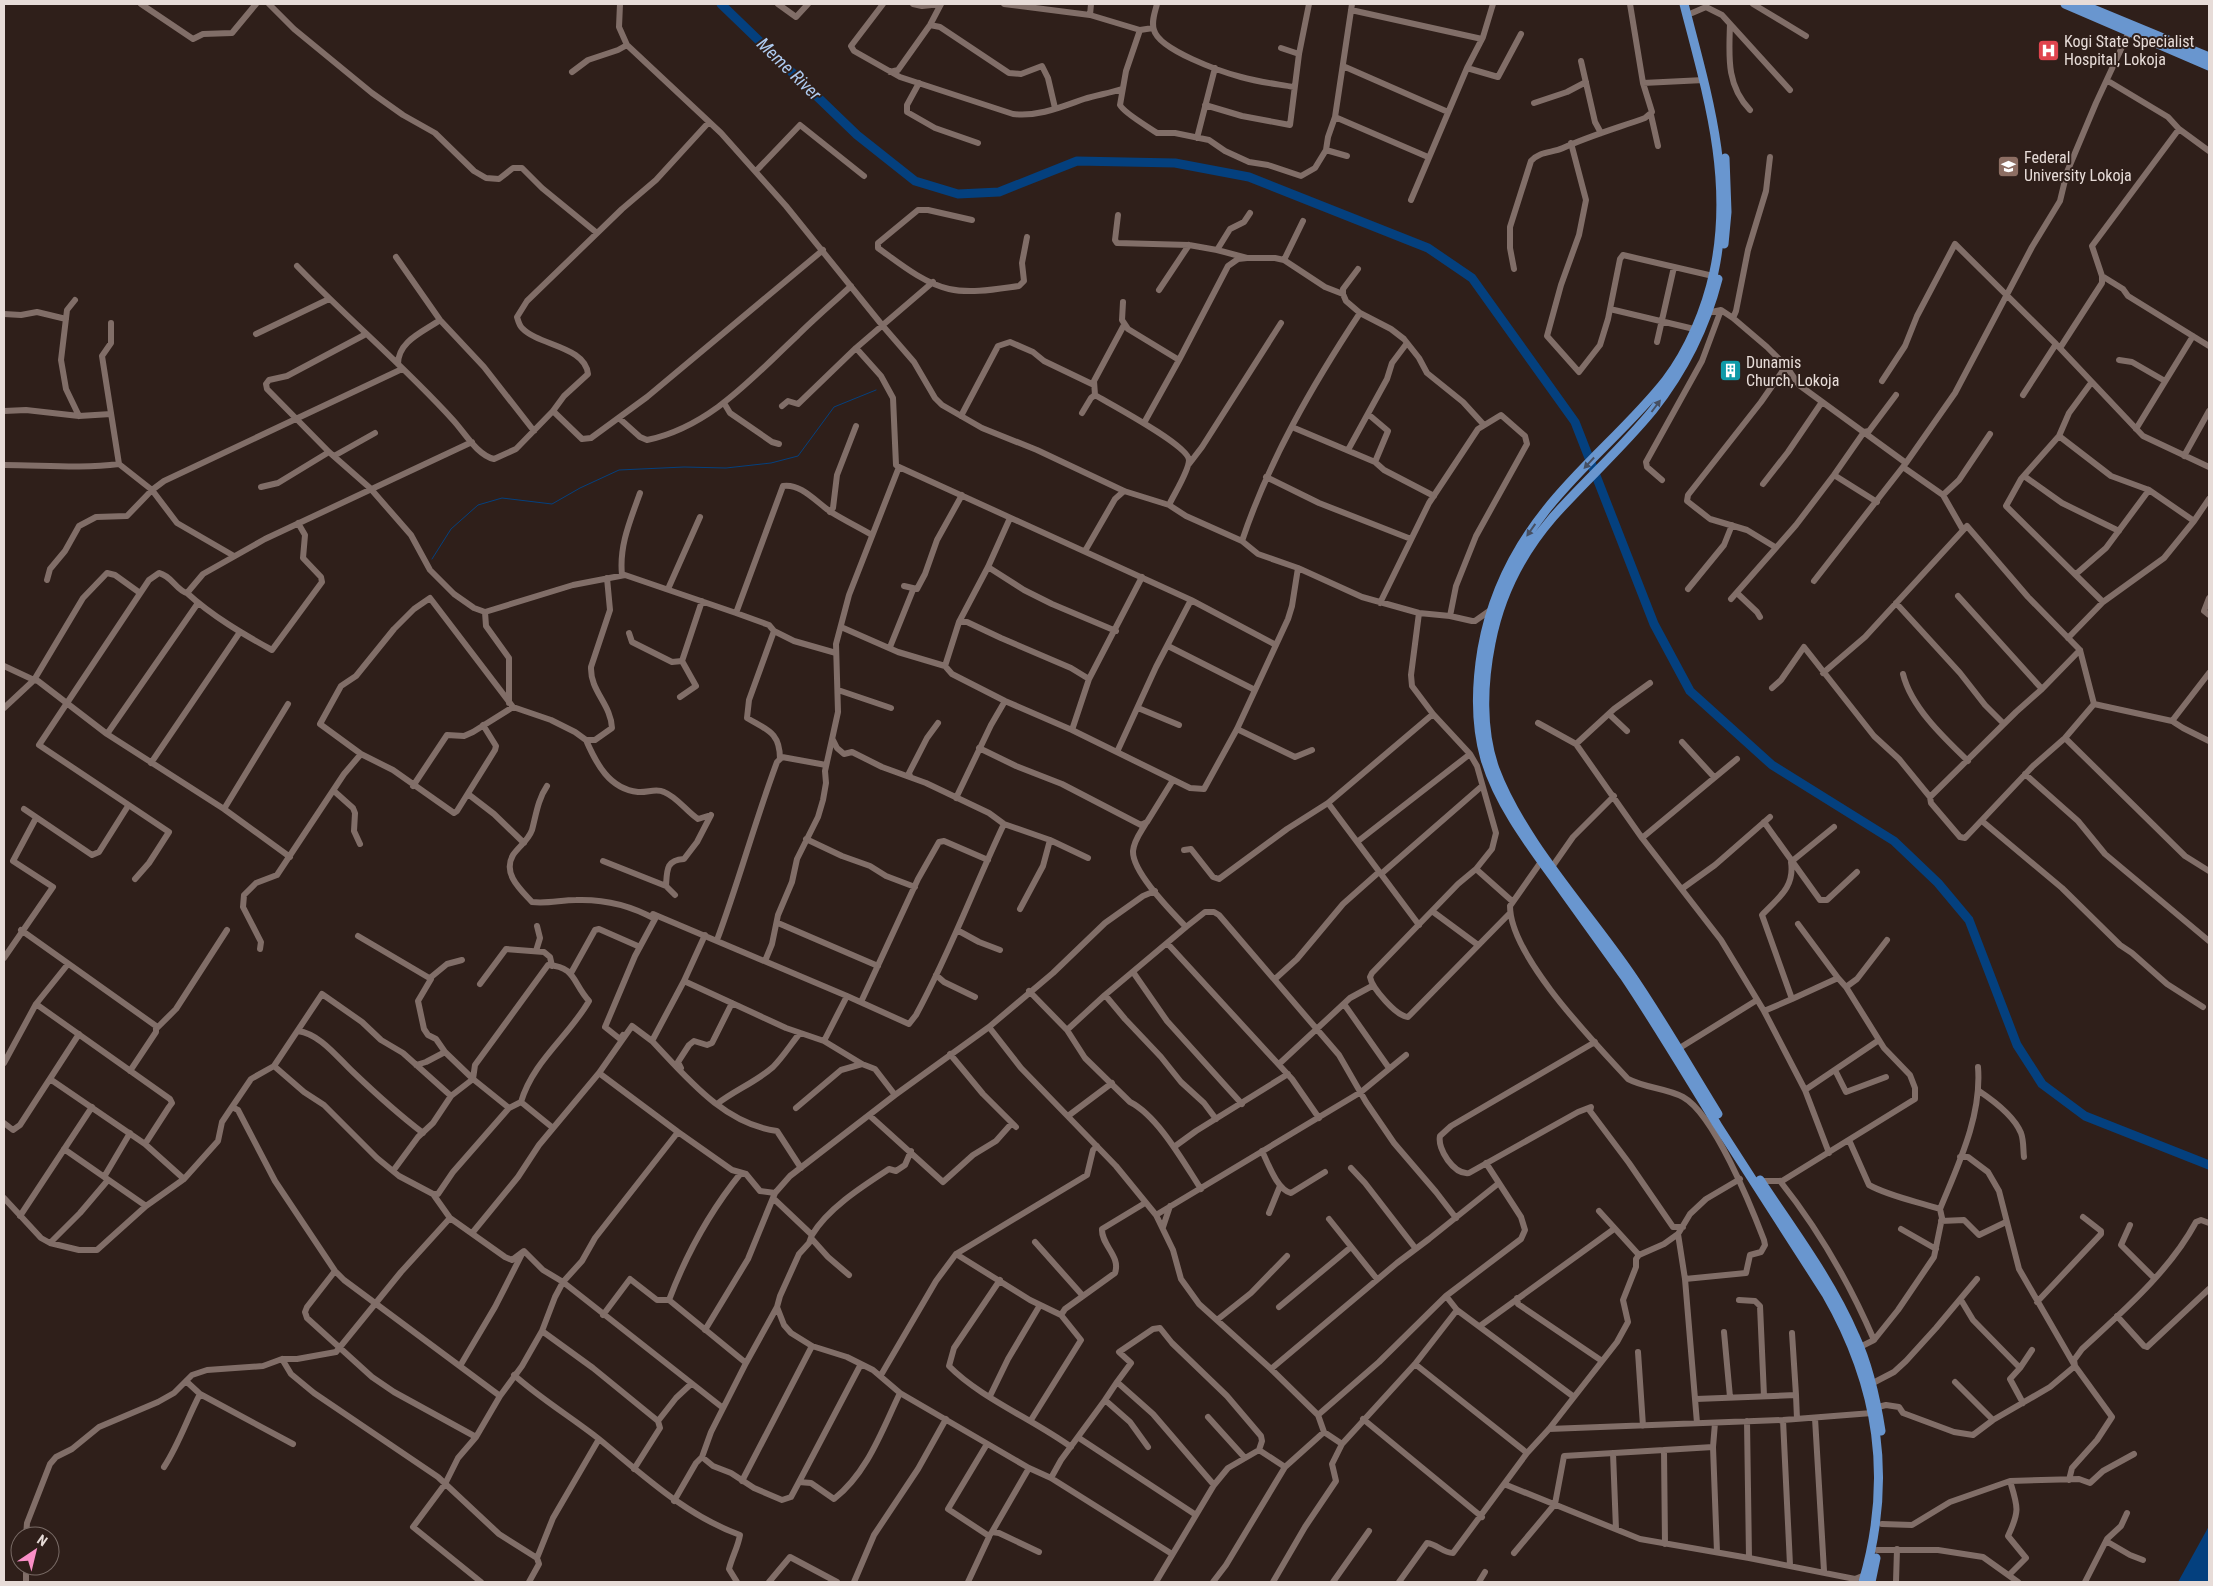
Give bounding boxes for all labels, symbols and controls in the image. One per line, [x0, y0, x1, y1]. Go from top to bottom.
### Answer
place label: Kogi State Specialist Hospital, Lokoja [2064, 32, 2194, 69]
water label: Meme River [753, 33, 826, 105]
hospital icon: Kogi State Specialist Hospital, Lokoja [2036, 38, 2060, 62]
place label: Federal University Lokoja [2024, 148, 2132, 185]
school or university icon: Federal University Lokoja [1996, 154, 2020, 178]
place label: Dunamis Church, Lokoja [1746, 353, 1839, 390]
building icon: Dunamis Church, Lokoja [1718, 359, 1742, 383]
one-way arrow [1650, 400, 1661, 413]
one-way arrow [1583, 456, 1595, 468]
one-way arrow [1526, 523, 1536, 537]
north arrow [10, 1526, 60, 1576]
text: N [34, 1531, 51, 1549]

